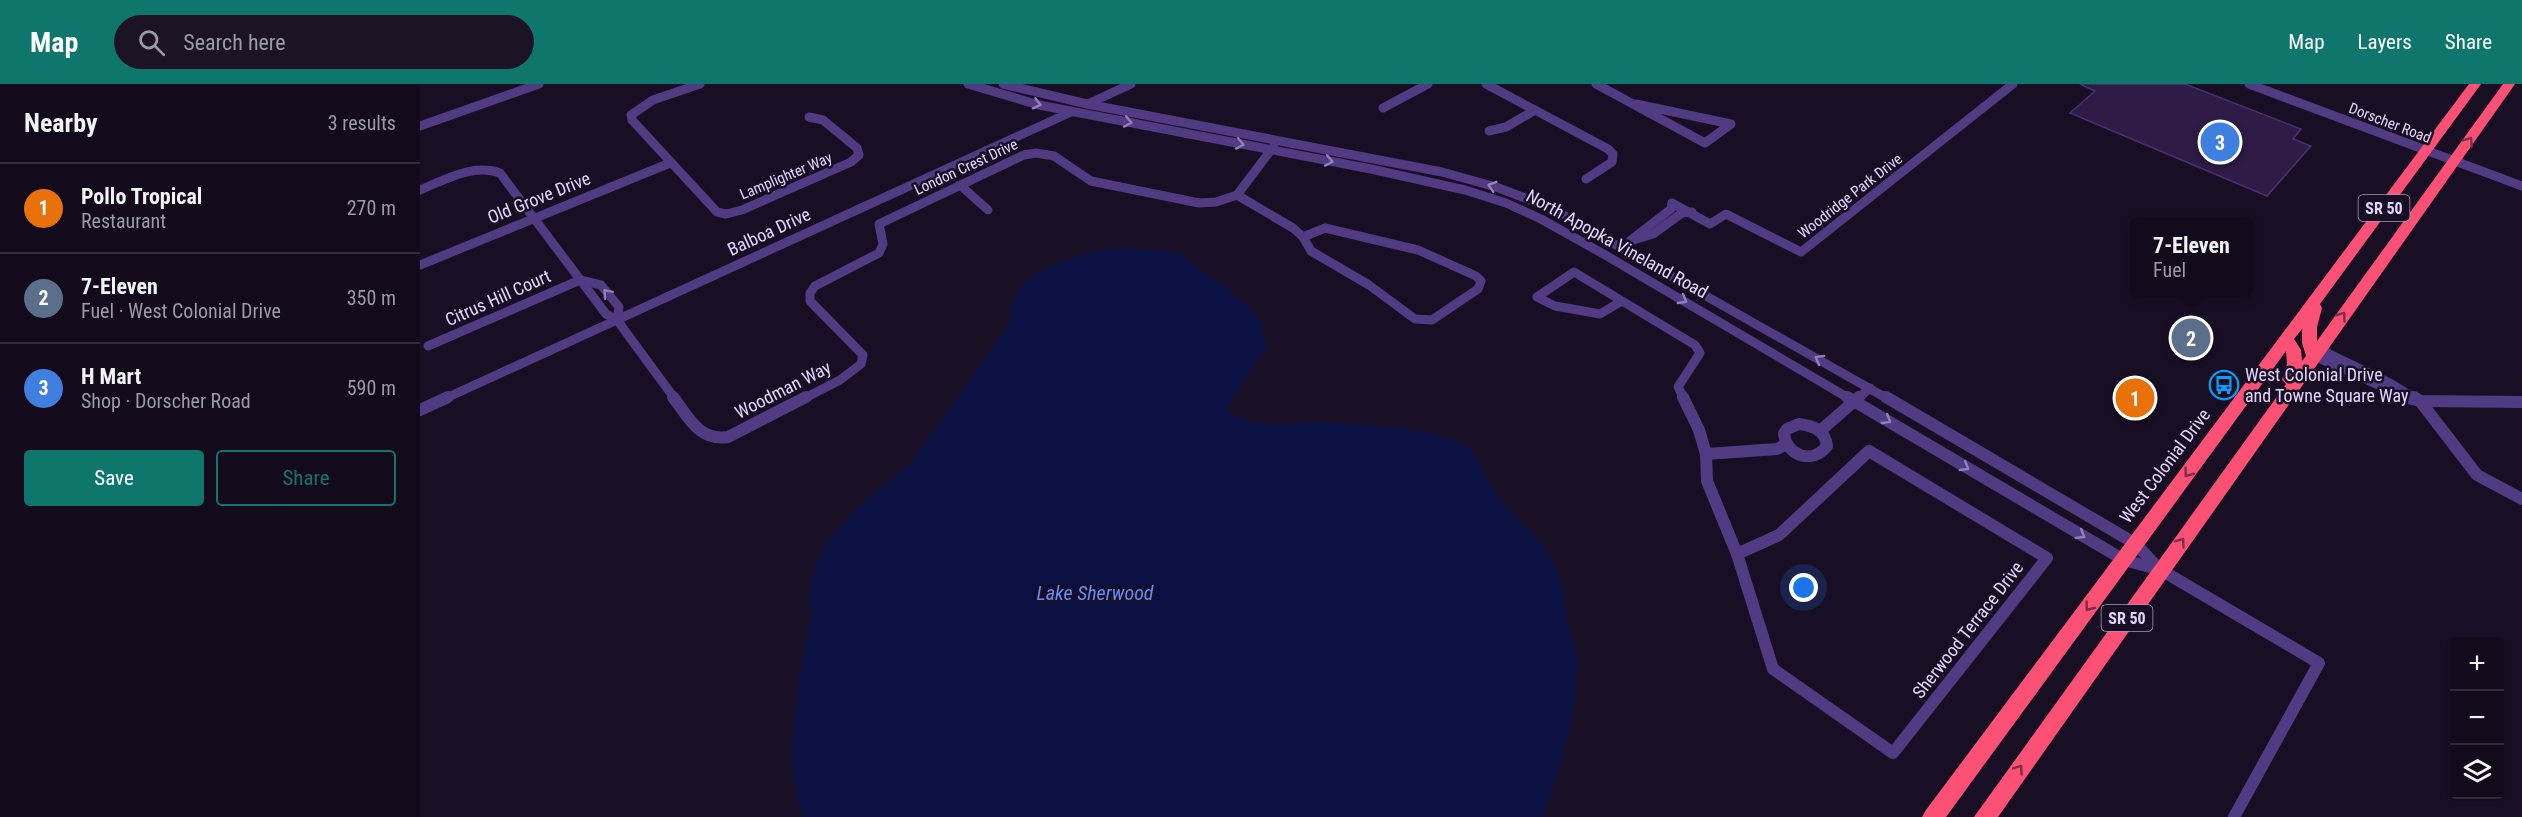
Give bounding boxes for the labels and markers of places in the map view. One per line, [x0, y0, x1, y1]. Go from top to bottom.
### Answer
pin: 3 [2200, 120, 2240, 164]
pin: 2 [2172, 316, 2210, 360]
place label: West Colonial Drive and Towne Square Way [2245, 364, 2409, 406]
bus stop icon: West Colonial Drive and Towne Square Way [2208, 369, 2240, 401]
pin: 1 [2116, 376, 2154, 420]

